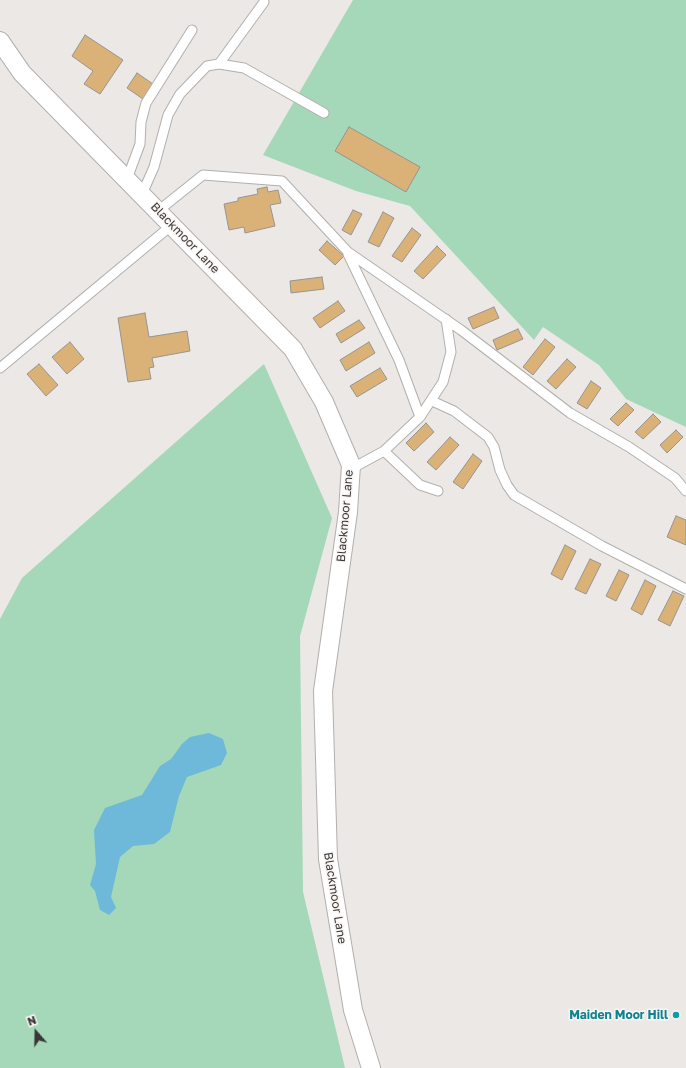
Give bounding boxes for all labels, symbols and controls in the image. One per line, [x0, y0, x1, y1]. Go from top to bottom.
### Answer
street label: Blackmoor Lane [148, 200, 222, 276]
street label: Blackmoor Lane [334, 469, 356, 563]
street label: Blackmoor Lane [321, 851, 349, 945]
place label: Maiden Moor Hill [569, 1008, 668, 1022]
marker: Maiden Moor Hill [671, 1010, 681, 1020]
north arrow [16, 1012, 56, 1052]
text: N [26, 1013, 38, 1028]

